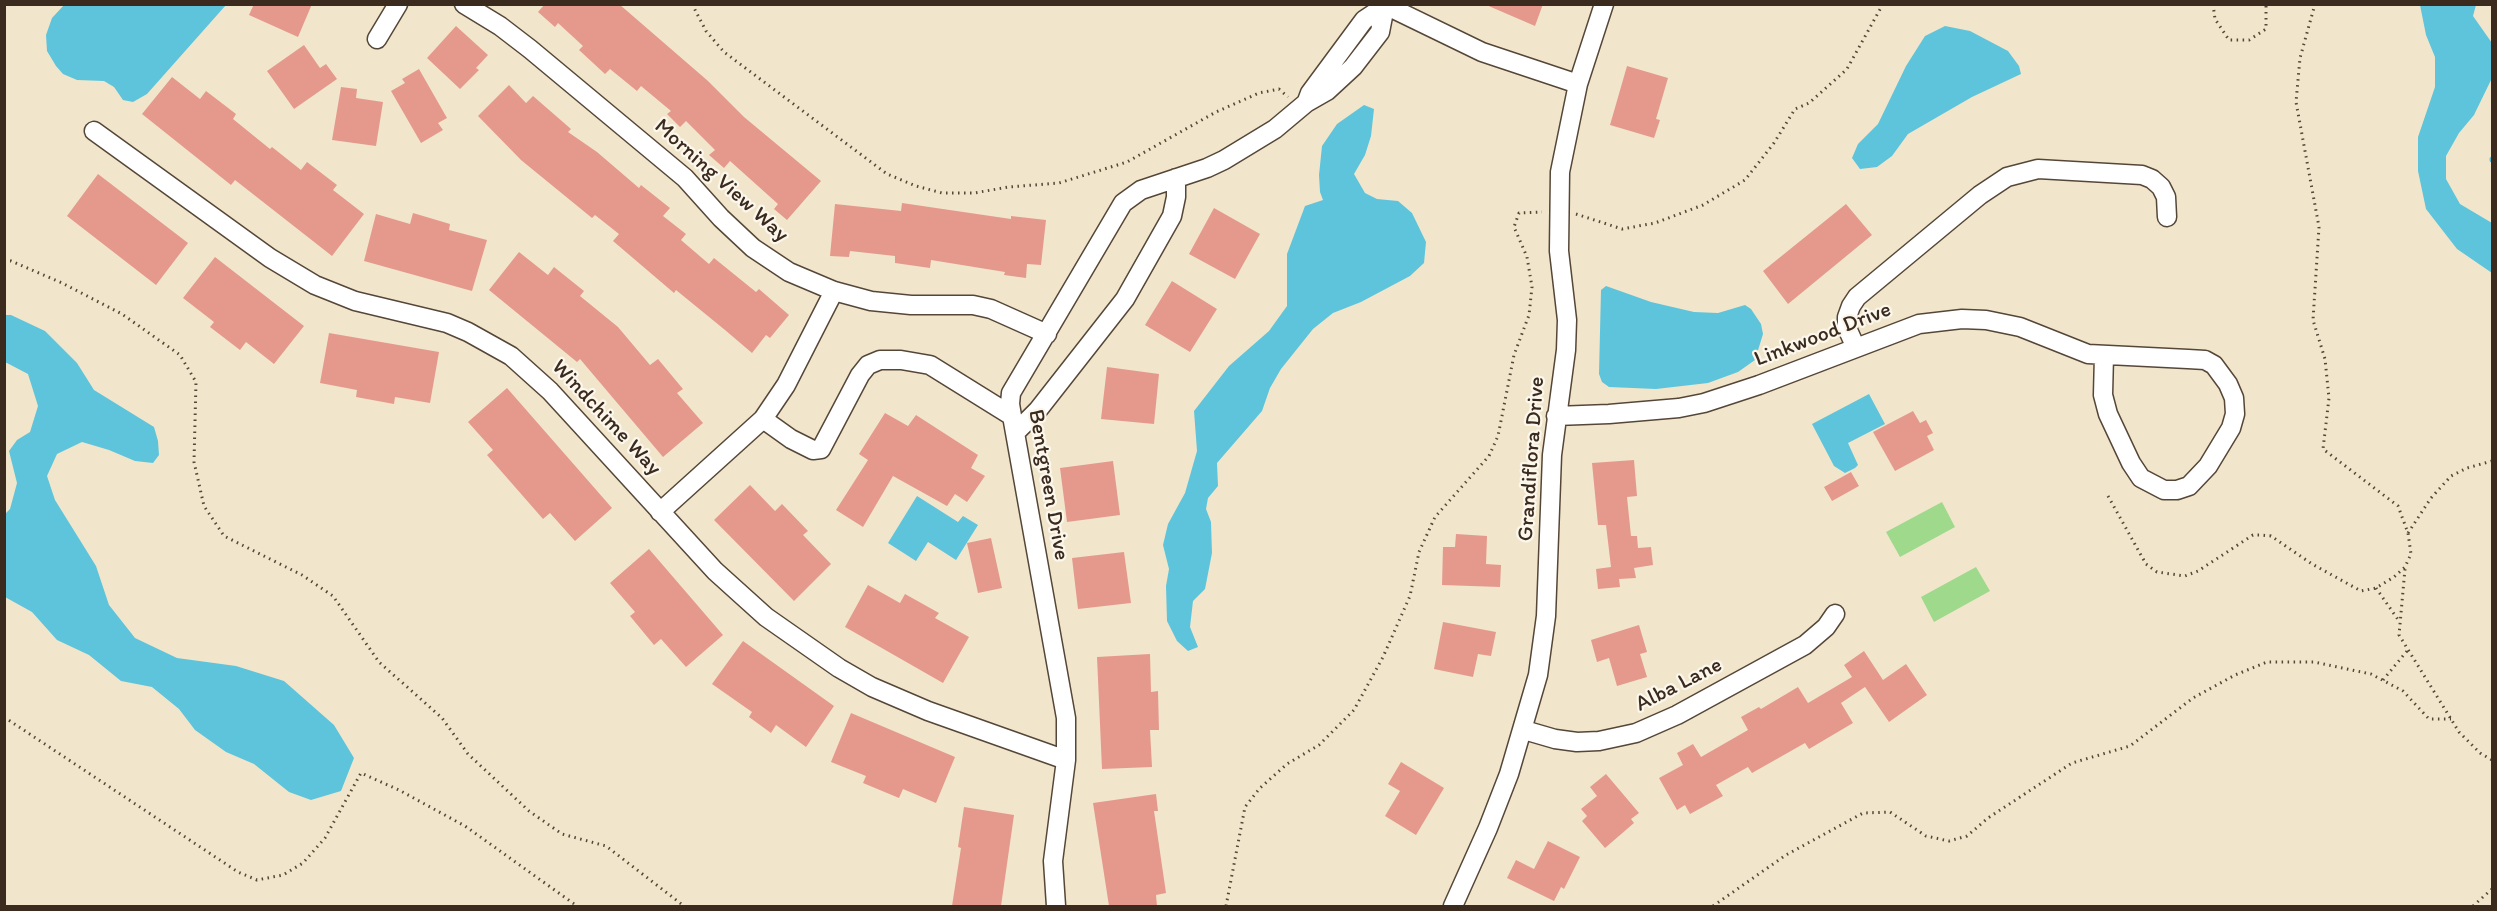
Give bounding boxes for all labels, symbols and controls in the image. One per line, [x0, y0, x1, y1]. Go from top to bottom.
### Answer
street label: Morning View Way [648, 114, 794, 248]
street label: Linkwood Drive [1751, 297, 1895, 373]
street label: Windchime Way [545, 354, 667, 482]
street label: Grandiflora Drive [1513, 376, 1551, 542]
street label: Bentgreen Drive [1022, 408, 1074, 562]
street label: Alba Lane [1631, 652, 1727, 718]

